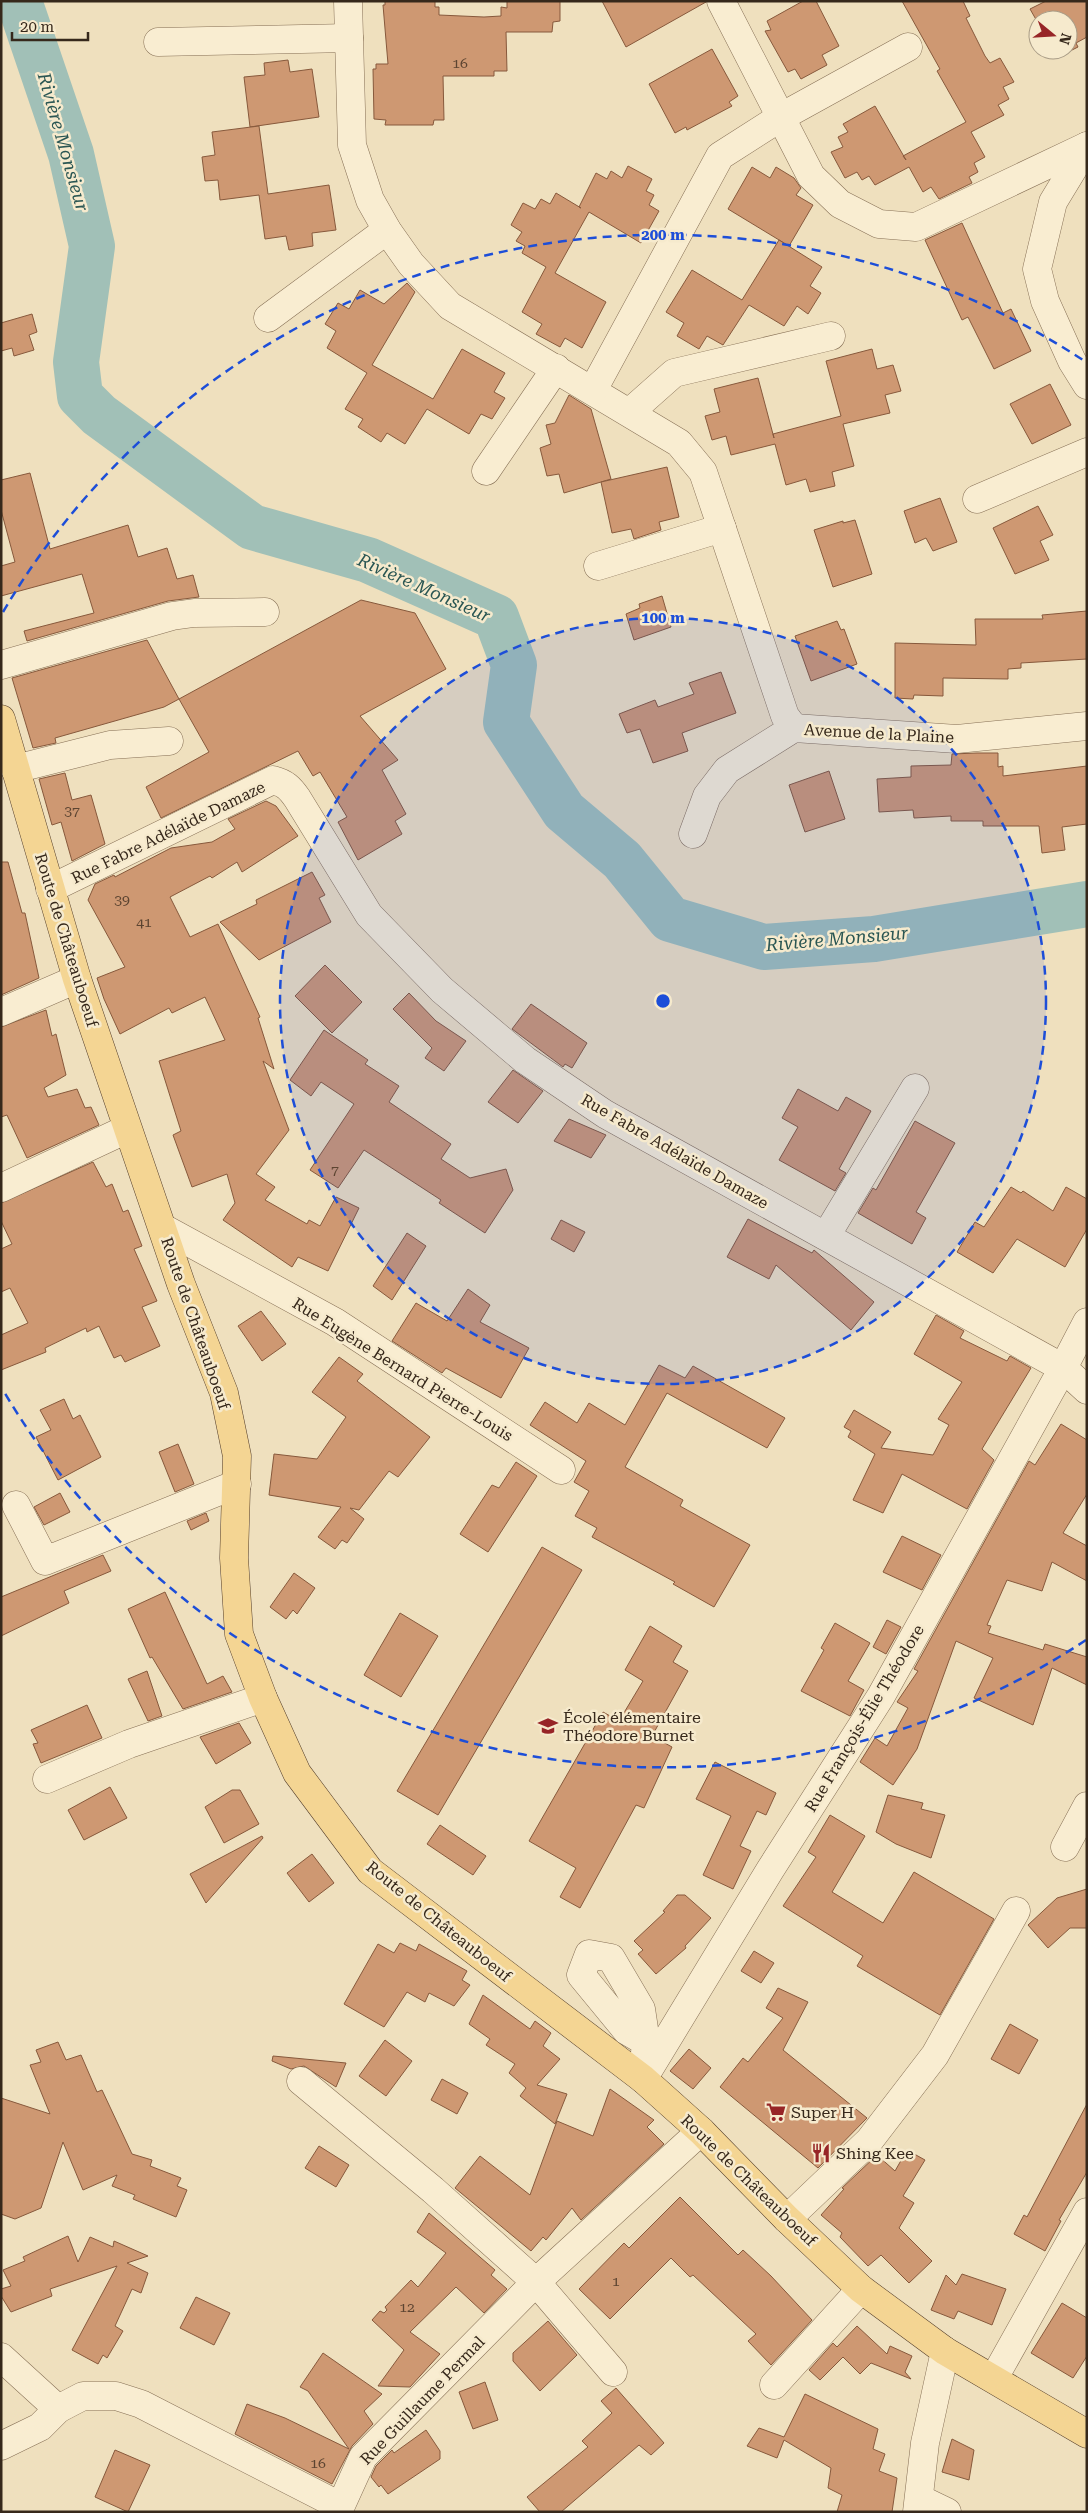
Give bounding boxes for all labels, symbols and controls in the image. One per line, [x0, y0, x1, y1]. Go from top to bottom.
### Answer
scale bar [12, 10, 89, 42]
north arrow [1028, 10, 1078, 60]
text: 20 m [20, 18, 55, 36]
text: N [1056, 31, 1075, 47]
house number: 16 [452, 55, 468, 71]
water label: Rivière Monsieur [33, 69, 93, 214]
text: 200 m [641, 226, 685, 244]
water label: Rivière Monsieur [354, 548, 494, 626]
text: 100 m [641, 609, 685, 627]
street label: Avenue de la Plaine [803, 720, 955, 747]
street label: Rue Fabre Adélaïde Damaze [68, 777, 268, 888]
house number: 37 [64, 803, 80, 819]
street label: Route de Châteauboeuf [31, 851, 102, 1030]
house number: 39 [114, 892, 130, 908]
house number: 41 [136, 914, 152, 930]
water label: Rivière Monsieur [764, 922, 910, 955]
centre of rings [654, 992, 672, 1010]
street label: Rue Fabre Adélaïde Damaze [578, 1090, 772, 1213]
house number: 7 [331, 1162, 339, 1178]
street label: Route de Châteauboeuf [157, 1235, 234, 1413]
street label: Rue Eugène Bernard Pierre-Louis [289, 1294, 517, 1445]
street label: Rue François-Élie Théodore [801, 1621, 928, 1815]
place label: École élémentaire Théodore Burnet [563, 1708, 701, 1745]
school or university icon: École élémentaire Théodore Burnet [537, 1715, 559, 1737]
street label: Route de Châteauboeuf [362, 1857, 516, 1986]
supermarket icon: Super H [765, 2101, 787, 2123]
place label: Super H [791, 2103, 854, 2122]
street label: Route de Châteauboeuf [677, 2111, 821, 2251]
restaurant icon: Shing Kee [810, 2142, 832, 2164]
place label: Shing Kee [836, 2144, 914, 2163]
house number: 1 [612, 2273, 620, 2289]
house number: 12 [399, 2299, 415, 2315]
street label: Rue Guillaume Permal [356, 2332, 489, 2468]
house number: 16 [310, 2455, 326, 2471]

